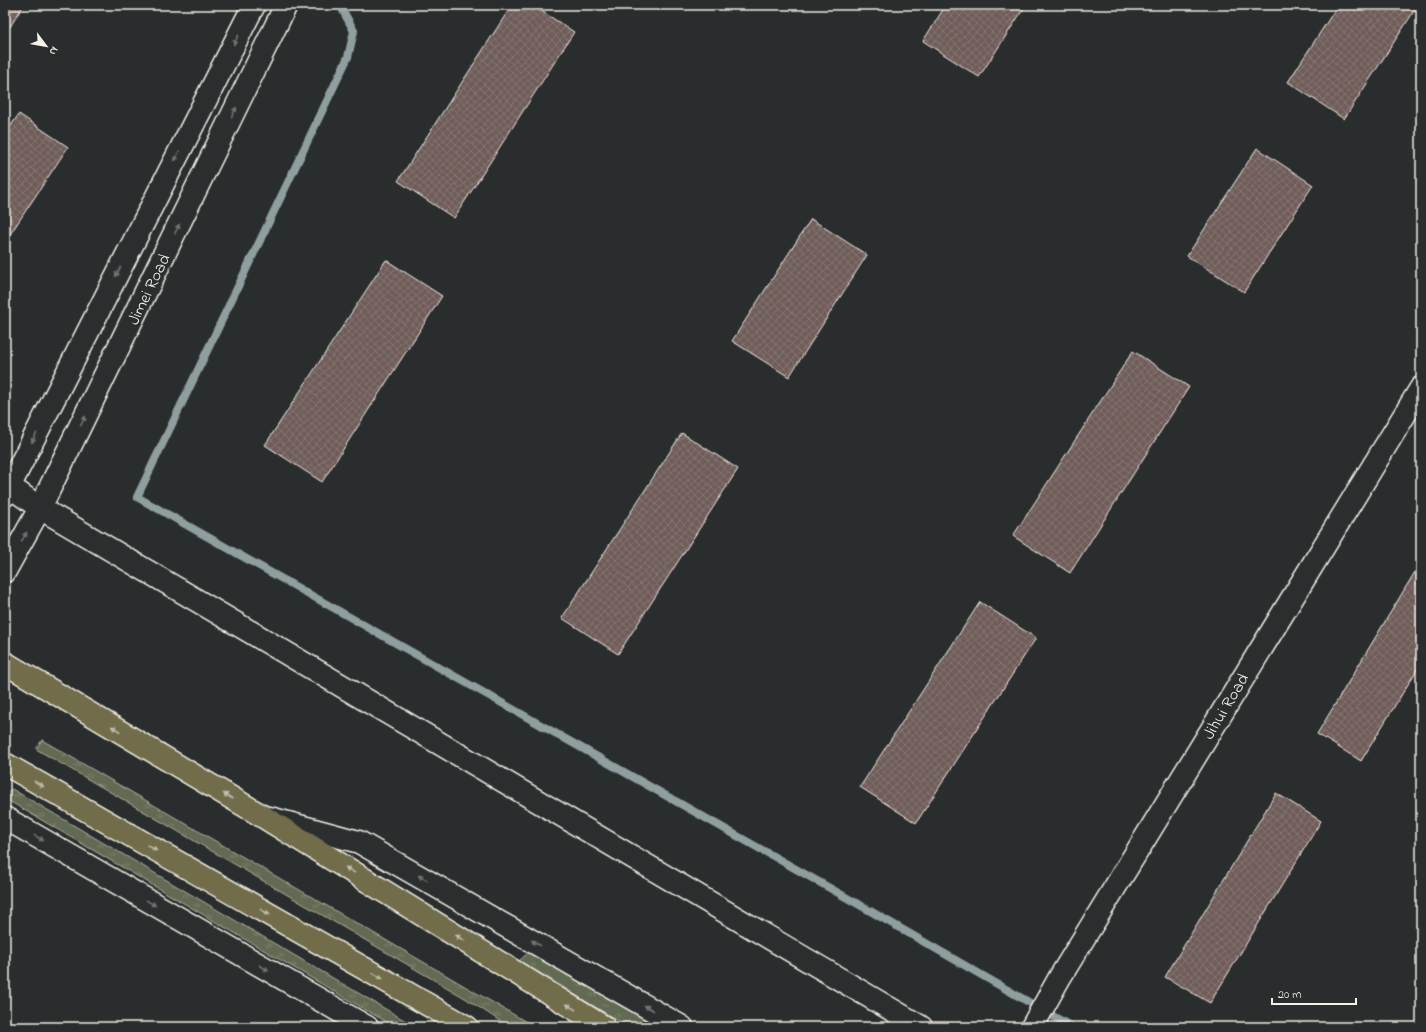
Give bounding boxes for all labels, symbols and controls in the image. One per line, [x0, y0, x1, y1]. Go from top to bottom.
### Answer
north arrow [26, 26, 66, 66]
one-way arrow [233, 34, 239, 46]
text: N [45, 43, 62, 58]
one-way arrow [231, 106, 237, 118]
one-way arrow [174, 150, 180, 161]
one-way arrow [174, 223, 180, 235]
street label: Jimei Road [121, 249, 178, 329]
one-way arrow [115, 266, 122, 277]
one-way arrow [80, 415, 86, 427]
one-way arrow [31, 432, 37, 443]
one-way arrow [21, 531, 28, 543]
street label: Jihui Road [1197, 668, 1256, 745]
one-way arrow [110, 726, 122, 733]
one-way arrow [33, 780, 45, 787]
one-way arrow [222, 792, 234, 799]
one-way arrow [33, 834, 45, 841]
one-way arrow [146, 844, 158, 851]
one-way arrow [344, 866, 355, 874]
one-way arrow [417, 875, 429, 882]
one-way arrow [145, 900, 157, 906]
one-way arrow [259, 909, 271, 916]
one-way arrow [454, 935, 466, 942]
one-way arrow [530, 940, 542, 947]
one-way arrow [258, 964, 270, 971]
one-way arrow [372, 973, 384, 980]
scale bar [1272, 980, 1356, 1006]
text: 20 m [1278, 986, 1301, 1004]
one-way arrow [565, 1003, 577, 1010]
one-way arrow [643, 1004, 654, 1011]

